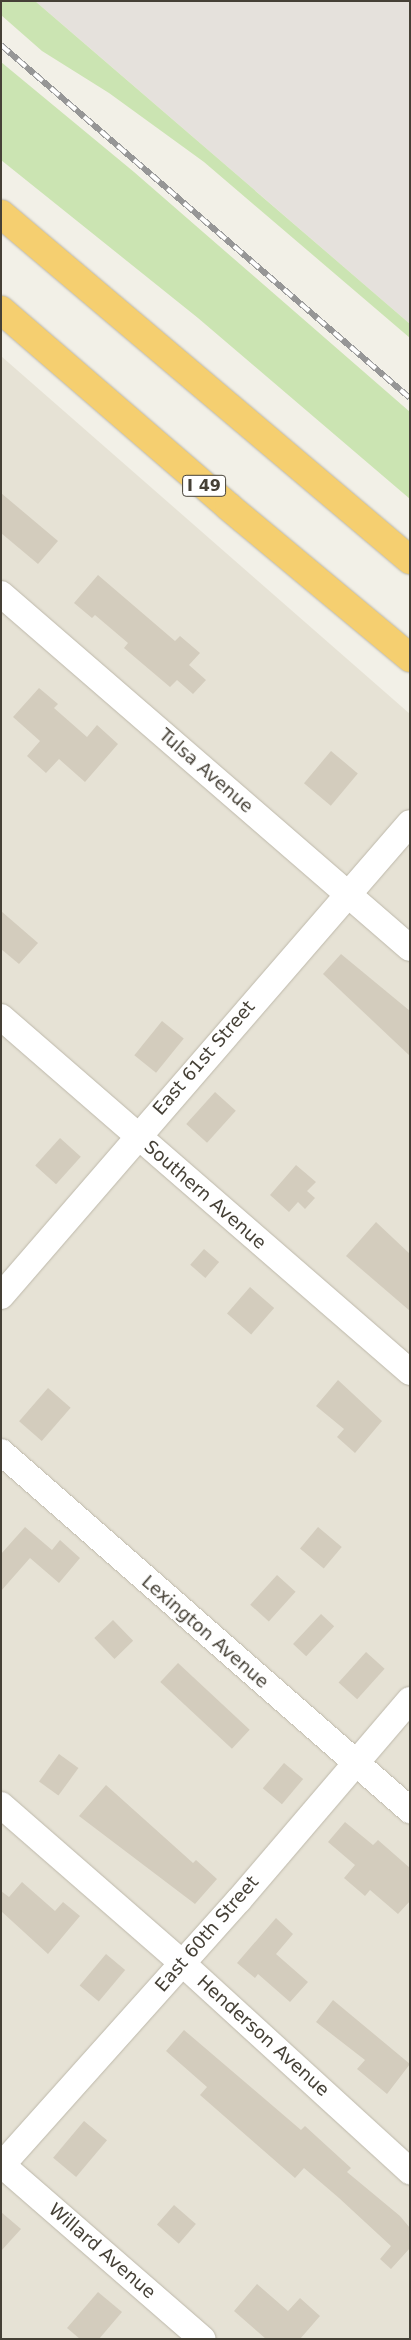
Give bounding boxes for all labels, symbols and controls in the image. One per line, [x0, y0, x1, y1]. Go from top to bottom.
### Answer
road number: I 49 [182, 472, 226, 500]
street label: Tulsa Avenue [155, 724, 257, 818]
street label: East 61st Street [149, 996, 259, 1120]
street label: Southern Avenue [140, 1136, 270, 1254]
street label: Lexington Avenue [137, 1571, 273, 1693]
street label: East 60th Street [151, 1872, 263, 1996]
street label: Henderson Avenue [192, 1971, 334, 2101]
street label: Willard Avenue [44, 2199, 160, 2303]

